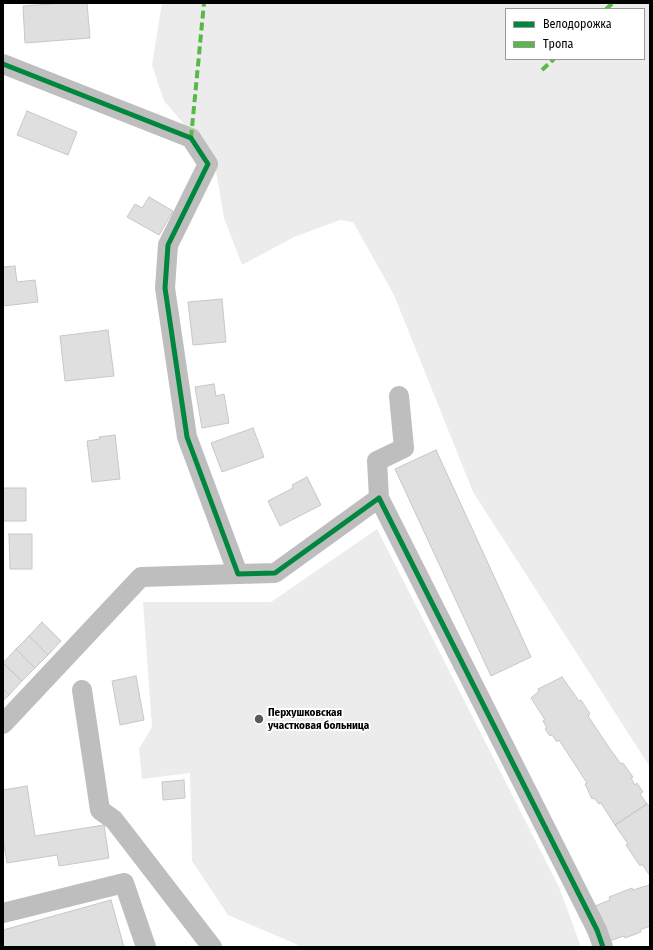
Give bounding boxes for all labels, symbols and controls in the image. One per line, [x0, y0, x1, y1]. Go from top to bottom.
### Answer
legend [505, 8, 645, 60]
text: Велодорожка [543, 17, 612, 31]
text: Тропа [543, 37, 574, 51]
place label: Перхушковская участковая больница [268, 706, 369, 732]
marker: Перхушковская участковая больница [253, 713, 265, 725]

